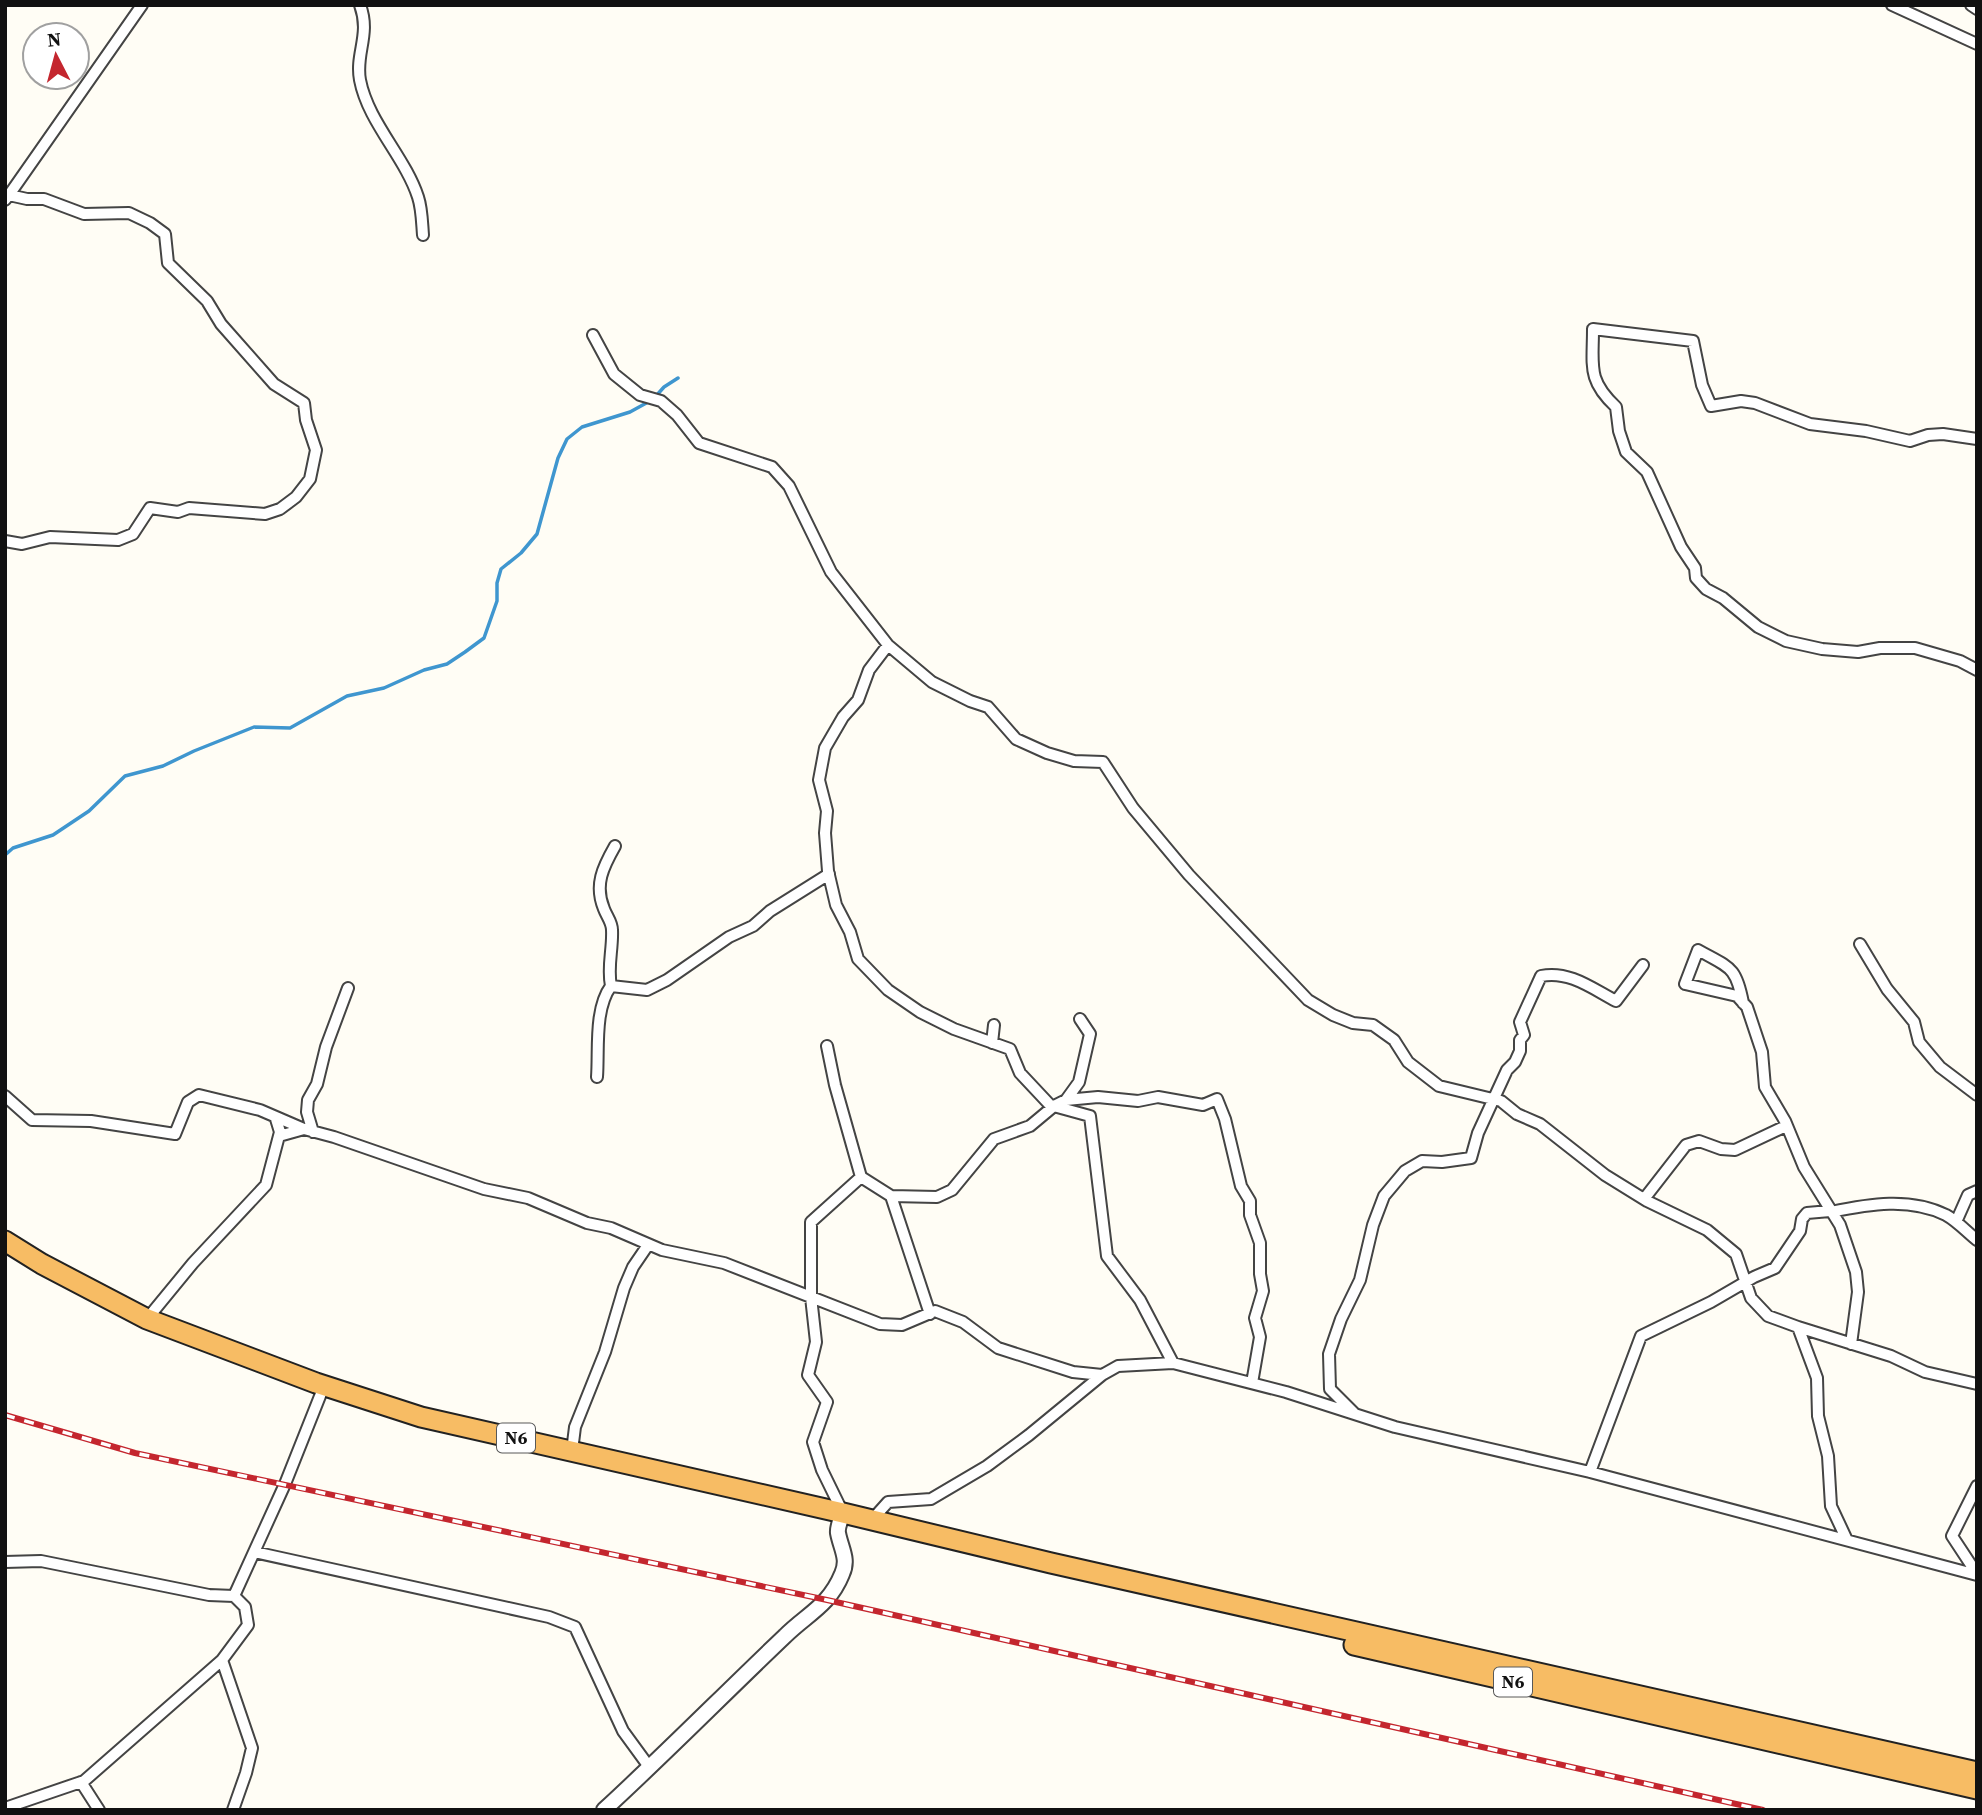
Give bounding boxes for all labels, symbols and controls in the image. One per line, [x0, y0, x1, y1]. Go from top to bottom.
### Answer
north arrow [21, 21, 91, 91]
text: N [46, 25, 63, 53]
road number: N6 [497, 1423, 535, 1452]
road number: N6 [1494, 1667, 1532, 1696]

